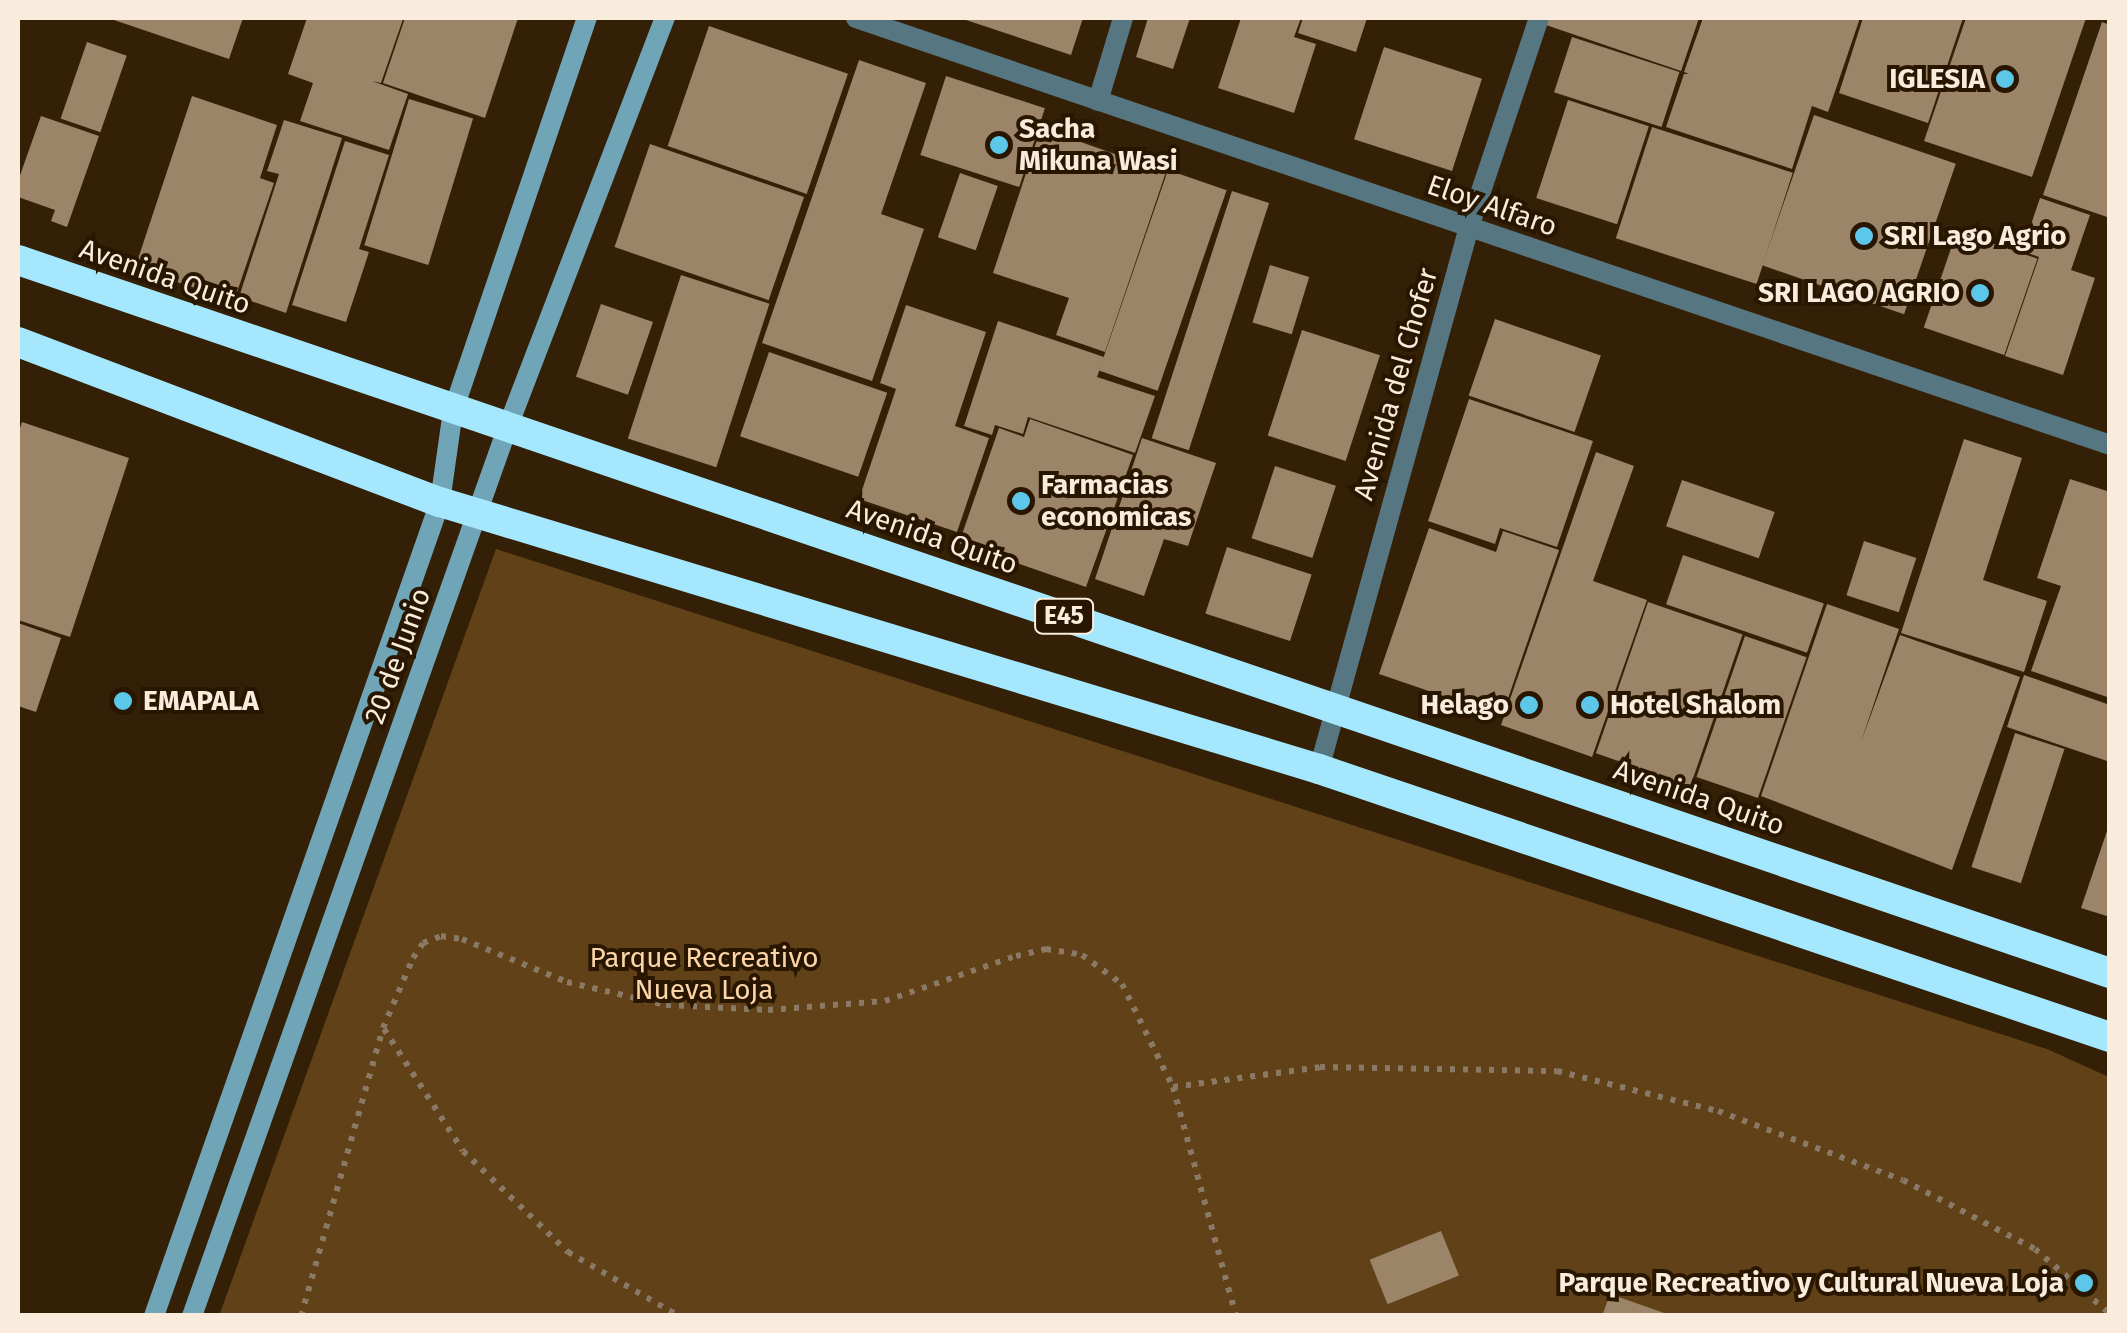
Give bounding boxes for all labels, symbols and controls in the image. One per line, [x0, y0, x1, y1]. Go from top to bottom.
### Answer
place label: IGLESIA [1889, 62, 1985, 96]
marker: IGLESIA [1994, 68, 2016, 90]
place label: Sacha Mikuna Wasi [1019, 112, 1178, 178]
marker: Sacha Mikuna Wasi [988, 134, 1010, 156]
street label: Eloy Alfaro [1423, 168, 1561, 244]
place label: SRI Lago Agrio [1884, 219, 2067, 253]
marker: SRI Lago Agrio [1853, 225, 1875, 247]
street label: Avenida Quito [75, 232, 255, 322]
street label: Avenida del Chofer [1347, 264, 1445, 504]
place label: SRI LAGO AGRIO [1758, 276, 1960, 310]
marker: SRI LAGO AGRIO [1969, 282, 1991, 304]
place label: Farmacias economicas [1041, 468, 1191, 534]
marker: Farmacias economicas [1010, 490, 1032, 512]
street label: Avenida Quito [842, 492, 1022, 582]
street label: 20 de Junio [358, 584, 438, 728]
road number: E45 [1034, 596, 1094, 636]
place label: EMAPALA [143, 684, 259, 718]
place label: Helago [1420, 688, 1509, 722]
place label: Hotel Shalom [1610, 688, 1781, 722]
marker: EMAPALA [112, 690, 134, 712]
marker: Helago [1518, 694, 1540, 716]
marker: Hotel Shalom [1579, 694, 1601, 716]
street label: Avenida Quito [1609, 753, 1789, 843]
park label: Parque Recreativo Nueva Loja [589, 941, 819, 1007]
place label: Parque Recreativo y Cultural Nueva Loja [1559, 1266, 2064, 1300]
marker: Parque Recreativo y Cultural Nueva Loja [2073, 1272, 2095, 1294]

